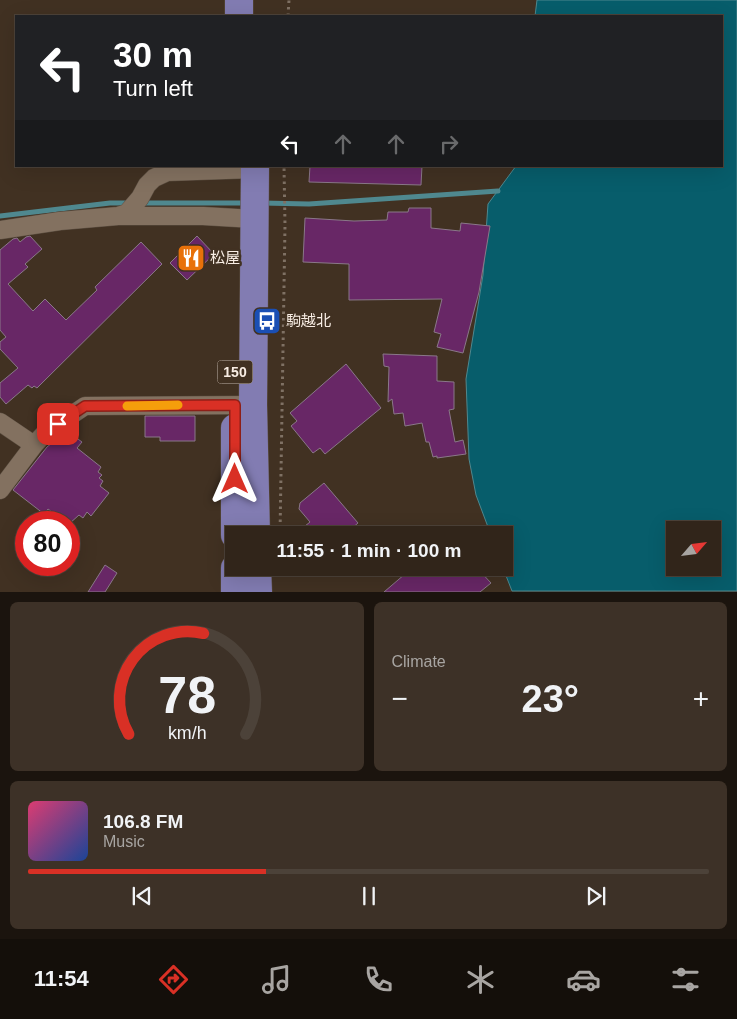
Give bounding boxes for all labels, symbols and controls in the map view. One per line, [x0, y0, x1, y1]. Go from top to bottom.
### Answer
icon: left [30, 35, 95, 100]
text: 30 m [113, 35, 193, 74]
text: Turn left [113, 76, 193, 101]
icon: left [276, 130, 304, 158]
icon: ahead [329, 130, 357, 158]
icon: ahead [382, 130, 410, 158]
icon: right [435, 130, 463, 158]
restaurant icon: 松屋 [176, 243, 206, 273]
place label: 松屋 [210, 249, 240, 266]
bus stop icon: 駒越北 [252, 306, 282, 336]
place label: 駒越北 [286, 312, 331, 329]
road number: 150 [218, 361, 252, 384]
pin [37, 403, 79, 445]
icon: arrive [44, 410, 72, 438]
position arrow [208, 452, 260, 504]
speed limit sign: 80 [15, 511, 80, 576]
north arrow [666, 521, 721, 576]
map controls [666, 521, 721, 576]
text: 11:55 · 1 min · 100 m [277, 540, 461, 561]
text: Climate [392, 653, 446, 670]
text: 78 [158, 666, 216, 724]
text: 23° [522, 678, 579, 720]
text: − [392, 683, 408, 714]
text: + [693, 683, 709, 714]
text: km/h [167, 723, 206, 743]
text: 106.8 FM [103, 811, 183, 832]
text: Music [103, 833, 145, 850]
icon: previous [128, 882, 156, 910]
icon: pause [355, 882, 383, 910]
icon: next [582, 882, 610, 910]
icon: directions [156, 962, 191, 997]
icon: music [259, 962, 294, 997]
icon: phone [361, 962, 396, 997]
icon: climate [463, 962, 498, 997]
icon: car [566, 962, 601, 997]
icon: filters [668, 962, 703, 997]
text: 11:54 [34, 966, 89, 991]

